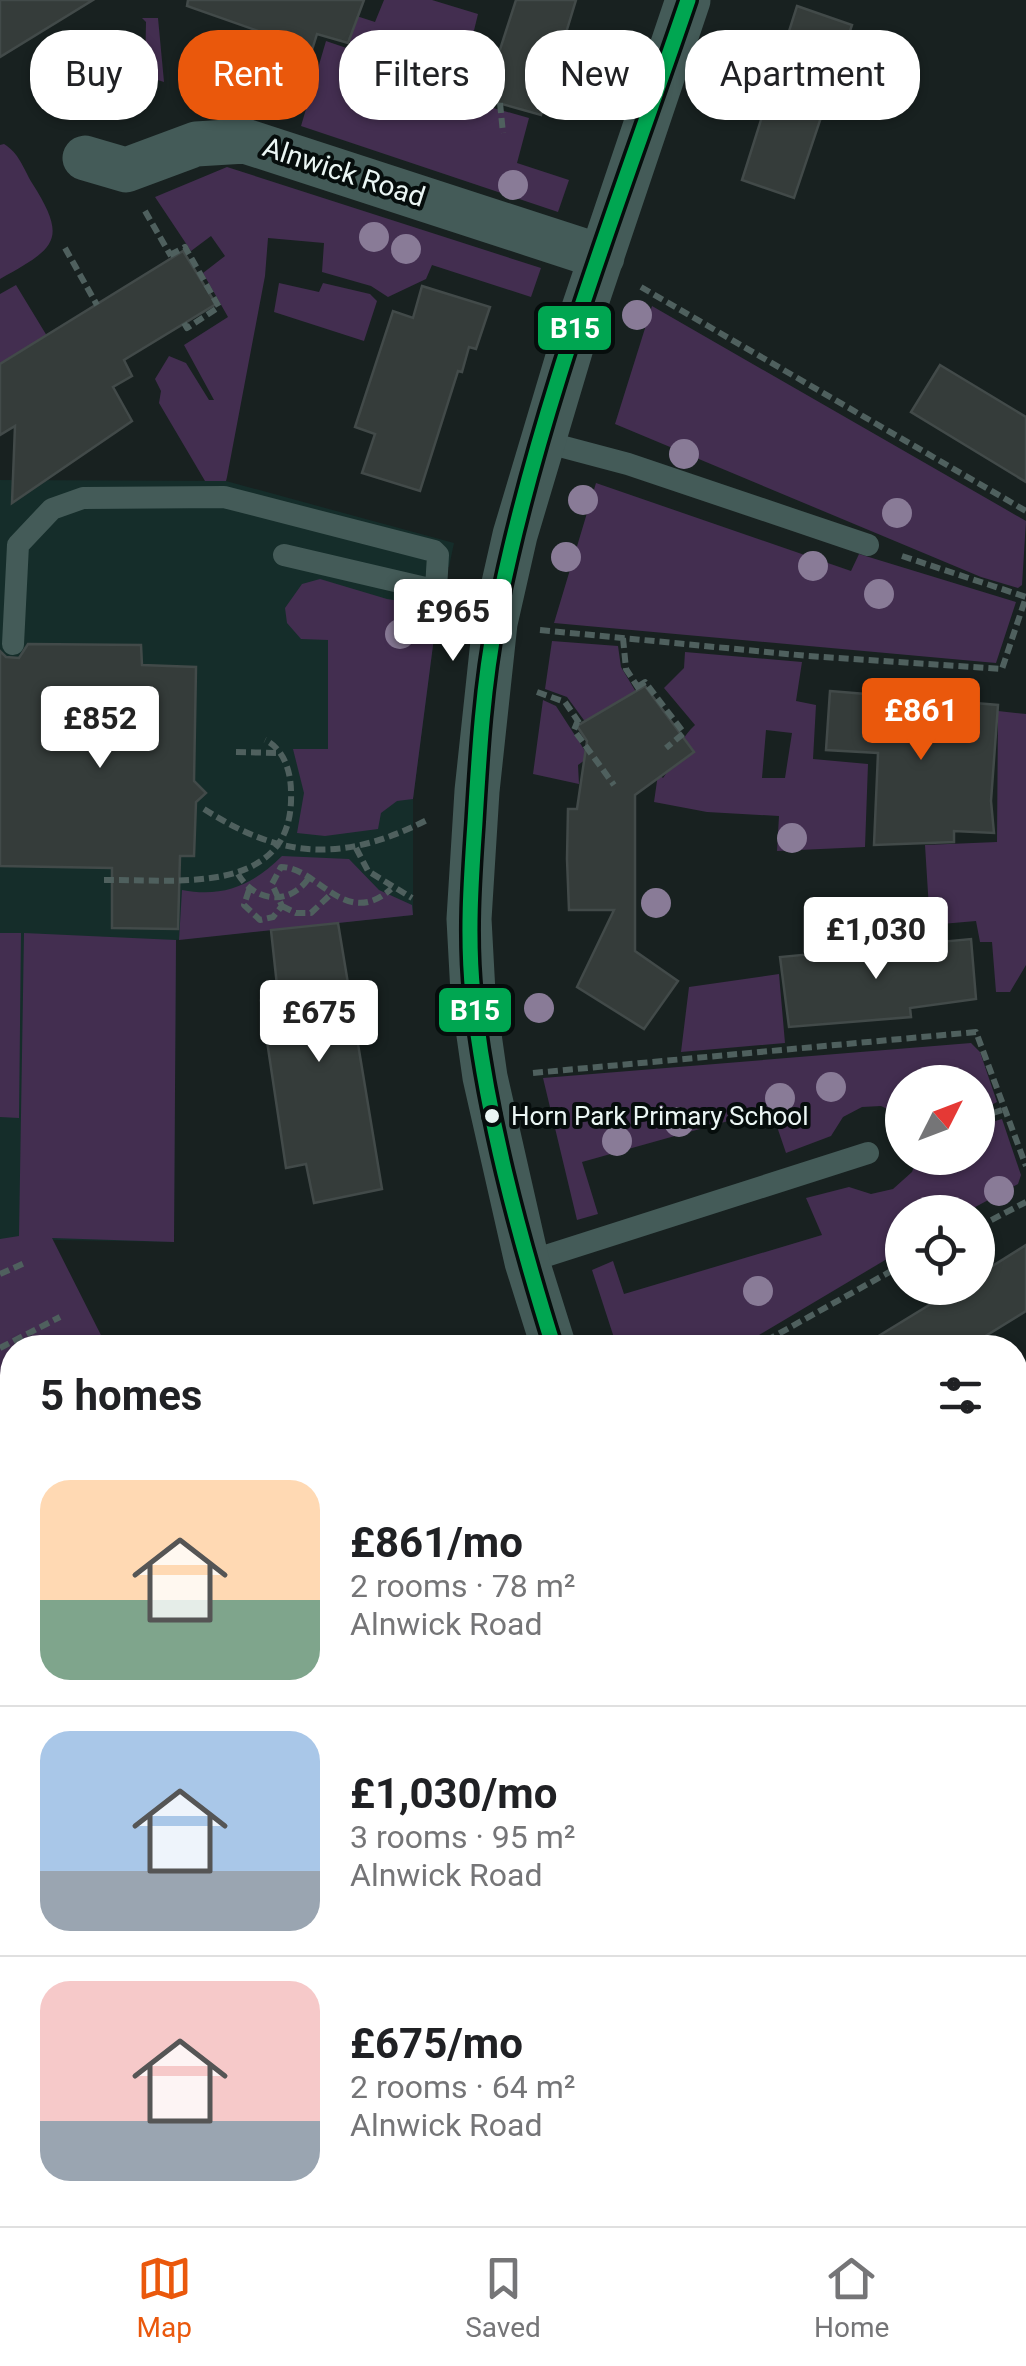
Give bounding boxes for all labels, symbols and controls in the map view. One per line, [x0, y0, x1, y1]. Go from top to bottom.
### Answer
chip: Buy [30, 30, 158, 120]
chip: Rent [178, 30, 319, 120]
chip: Filters [339, 30, 505, 120]
chip: New [525, 30, 665, 120]
chip: Apartment [685, 30, 920, 120]
street label: Alnwick Road [259, 130, 429, 214]
line badge: B15 [536, 304, 613, 352]
text: B15 [550, 312, 600, 345]
pin: £965 [394, 579, 512, 664]
text: £965 [416, 592, 490, 630]
pin: £861 [862, 678, 980, 763]
pin: £852 [41, 686, 159, 771]
text: £861 [884, 691, 958, 729]
text: £852 [63, 699, 137, 737]
pin: £1,030 [795, 897, 957, 982]
text: £1,030 [826, 910, 926, 948]
pin: £675 [260, 980, 378, 1065]
line badge: B15 [437, 986, 513, 1034]
text: £675 [282, 993, 356, 1031]
text: B15 [450, 994, 500, 1027]
north arrow [885, 1065, 995, 1175]
map controls [885, 1065, 995, 1305]
place label: Horn Park Primary School [511, 1101, 808, 1131]
marker: Horn Park Primary School [482, 1106, 502, 1126]
button: locate [885, 1195, 995, 1305]
icon: filters [933, 1368, 988, 1423]
text: 5 homes [40, 1371, 202, 1420]
text: £861/mo [350, 1518, 523, 1567]
icon: home [120, 1520, 240, 1640]
text: 2 rooms · 78 m² [350, 1567, 575, 1605]
text: Alnwick Road [350, 1605, 542, 1643]
text: £1,030/mo [350, 1769, 557, 1818]
icon: home [120, 1771, 240, 1891]
text: 3 rooms · 95 m² [350, 1818, 575, 1856]
text: Alnwick Road [350, 1856, 542, 1894]
text: £675/mo [350, 2019, 523, 2068]
icon: home [120, 2021, 240, 2141]
text: 2 rooms · 64 m² [350, 2068, 575, 2106]
text: Alnwick Road [350, 2106, 542, 2144]
tab: Map [137, 2251, 192, 2344]
tab: Saved [465, 2251, 541, 2344]
tab: Home [814, 2251, 889, 2344]

